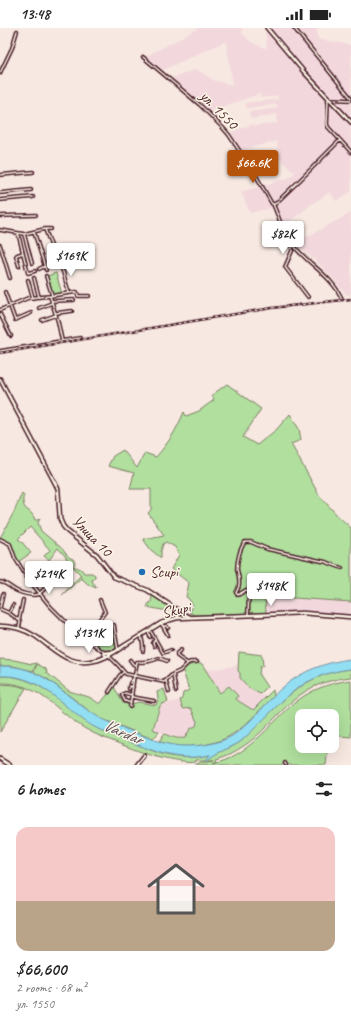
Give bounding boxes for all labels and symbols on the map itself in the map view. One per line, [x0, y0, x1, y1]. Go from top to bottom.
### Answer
street label: ул. 1550 [195, 85, 244, 135]
pin: $66.6K [220, 150, 286, 184]
pin: $82K [259, 221, 307, 255]
pin: $169K [43, 243, 99, 277]
street label: Улица 10 [67, 511, 118, 562]
pin: $214K [21, 561, 77, 595]
place label: Scupi [150, 562, 180, 582]
marker: Scupi [137, 567, 147, 577]
pin: $148K [243, 573, 299, 607]
street label: Skupi [160, 597, 194, 623]
pin: $131K [61, 620, 117, 654]
water label: Vardar [100, 714, 148, 751]

